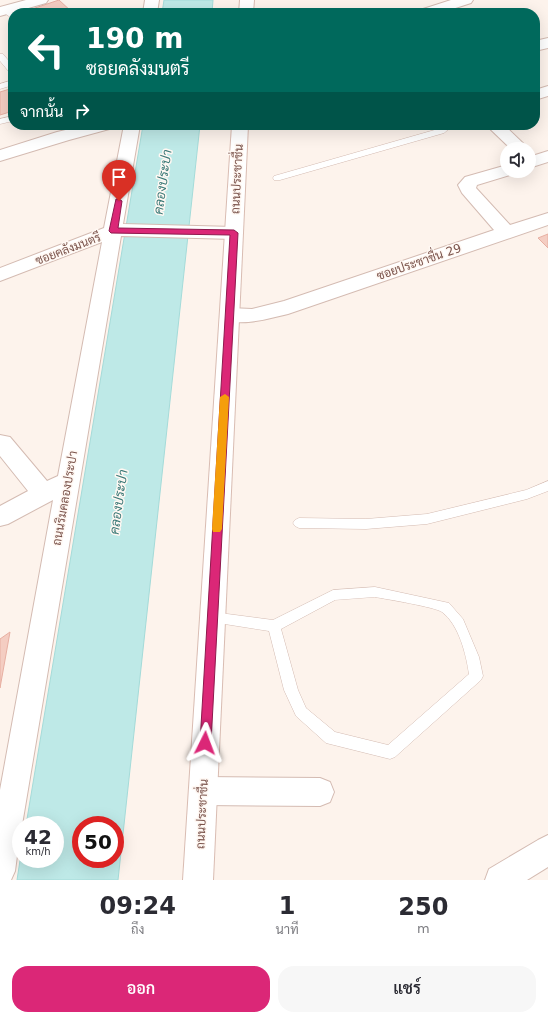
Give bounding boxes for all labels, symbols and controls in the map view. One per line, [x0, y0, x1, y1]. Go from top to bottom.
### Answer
text: 190 m [86, 22, 183, 55]
icon: left [20, 24, 72, 76]
text: ซอยคลังมนตรี [86, 58, 190, 79]
icon: right [71, 100, 93, 122]
text: จากนั้น [20, 103, 63, 121]
map controls [500, 142, 536, 178]
button: sound [500, 142, 536, 178]
street label: ถนนประชาชื่น [224, 143, 246, 214]
water label: คลองประปา [151, 149, 174, 216]
pin [102, 160, 136, 201]
icon: arrive [108, 166, 130, 188]
street label: ซอยคลังมนตรี [33, 229, 103, 268]
street label: ซอยประชาชื่น 29 [374, 237, 463, 283]
street label: ถนนริมคลองประปา [50, 450, 80, 546]
water label: คลองประปา [107, 469, 130, 536]
position arrow [184, 722, 226, 764]
street label: ถนนประชาชื่น [189, 778, 211, 849]
speed limit sign: 50 [72, 816, 124, 868]
text: 42 [24, 825, 52, 849]
text: km/h [25, 846, 51, 857]
text: 09:24 [100, 892, 176, 920]
text: 1 [279, 892, 295, 920]
text: 250 [398, 893, 448, 921]
text: m [417, 921, 430, 936]
text: ถึง [131, 922, 145, 937]
text: นาที [276, 922, 299, 937]
button: ออก [12, 966, 270, 1012]
button: แชร์ [278, 966, 536, 1012]

